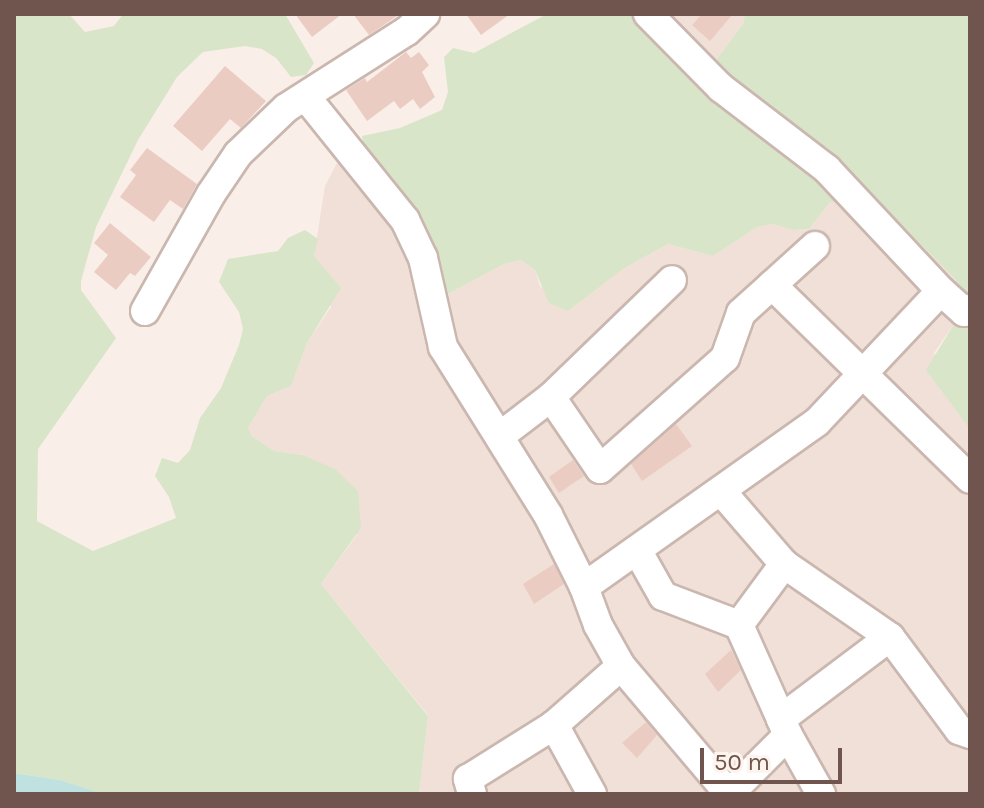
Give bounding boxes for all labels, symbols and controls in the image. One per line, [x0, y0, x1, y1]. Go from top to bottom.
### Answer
scale bar [704, 732, 846, 782]
text: 50 m [714, 748, 770, 776]

